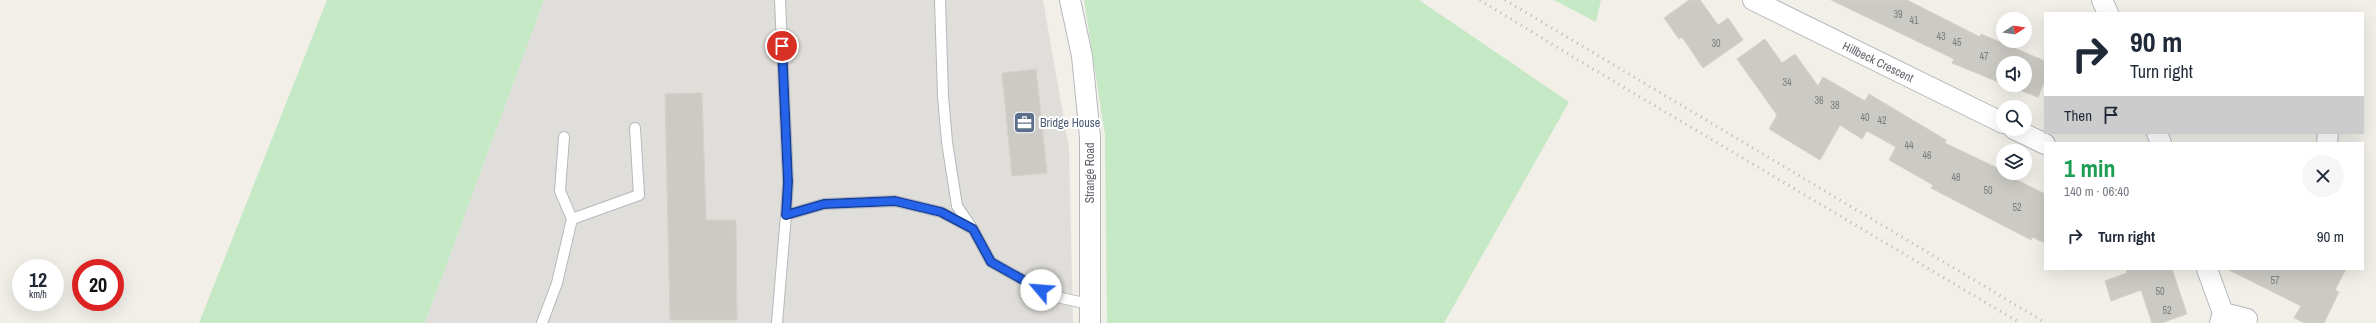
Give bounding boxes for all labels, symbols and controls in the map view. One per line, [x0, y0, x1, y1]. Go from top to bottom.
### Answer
house number: 39 [1893, 8, 1903, 21]
north arrow [1996, 12, 2032, 48]
map controls [1996, 12, 2032, 180]
house number: 41 [1909, 14, 1919, 27]
text: 90 m [2130, 23, 2182, 61]
icon: right [2064, 28, 2116, 80]
pin [765, 29, 799, 63]
house number: 43 [1936, 30, 1946, 43]
icon: arrive [771, 35, 793, 57]
house number: 45 [1952, 36, 1962, 49]
house number: 30 [1711, 37, 1721, 50]
street label: Hillbeck Crescent [1840, 38, 1916, 86]
house number: 47 [1979, 50, 1989, 63]
button: sound [1996, 56, 2032, 92]
text: Turn right [2130, 59, 2193, 84]
house number: 34 [1782, 76, 1792, 89]
house number: 36 [1814, 94, 1824, 107]
house number: 38 [1830, 99, 1840, 112]
button: search [1996, 100, 2032, 136]
icon: arrive [2100, 104, 2122, 126]
text: Then [2064, 105, 2092, 126]
office icon: Bridge House [1011, 110, 1037, 136]
house number: 40 [1860, 111, 1870, 124]
house number: 42 [1877, 114, 1887, 127]
place label: Bridge House [1040, 115, 1100, 131]
house number: 44 [1904, 139, 1914, 152]
street label: Strange Road [1082, 143, 1098, 203]
button: layers [1996, 144, 2032, 180]
house number: 46 [1922, 149, 1932, 162]
text: 1 min [2064, 152, 2115, 184]
button: close [2302, 155, 2344, 197]
house number: 48 [1951, 171, 1961, 184]
text: 140 m · 06:40 [2064, 183, 2129, 200]
house number: 50 [1983, 184, 1993, 197]
house number: 52 [2012, 201, 2022, 214]
icon: right [2064, 225, 2086, 247]
text: Turn right [2098, 226, 2155, 247]
text: 90 m [2317, 226, 2344, 247]
speed limit sign: 20 [72, 259, 124, 311]
text: 12 [29, 266, 47, 293]
position arrow [1020, 269, 1062, 311]
house number: 57 [2270, 274, 2280, 287]
house number: 50 [2155, 285, 2165, 298]
text: km/h [29, 288, 47, 301]
house number: 52 [2162, 304, 2172, 317]

